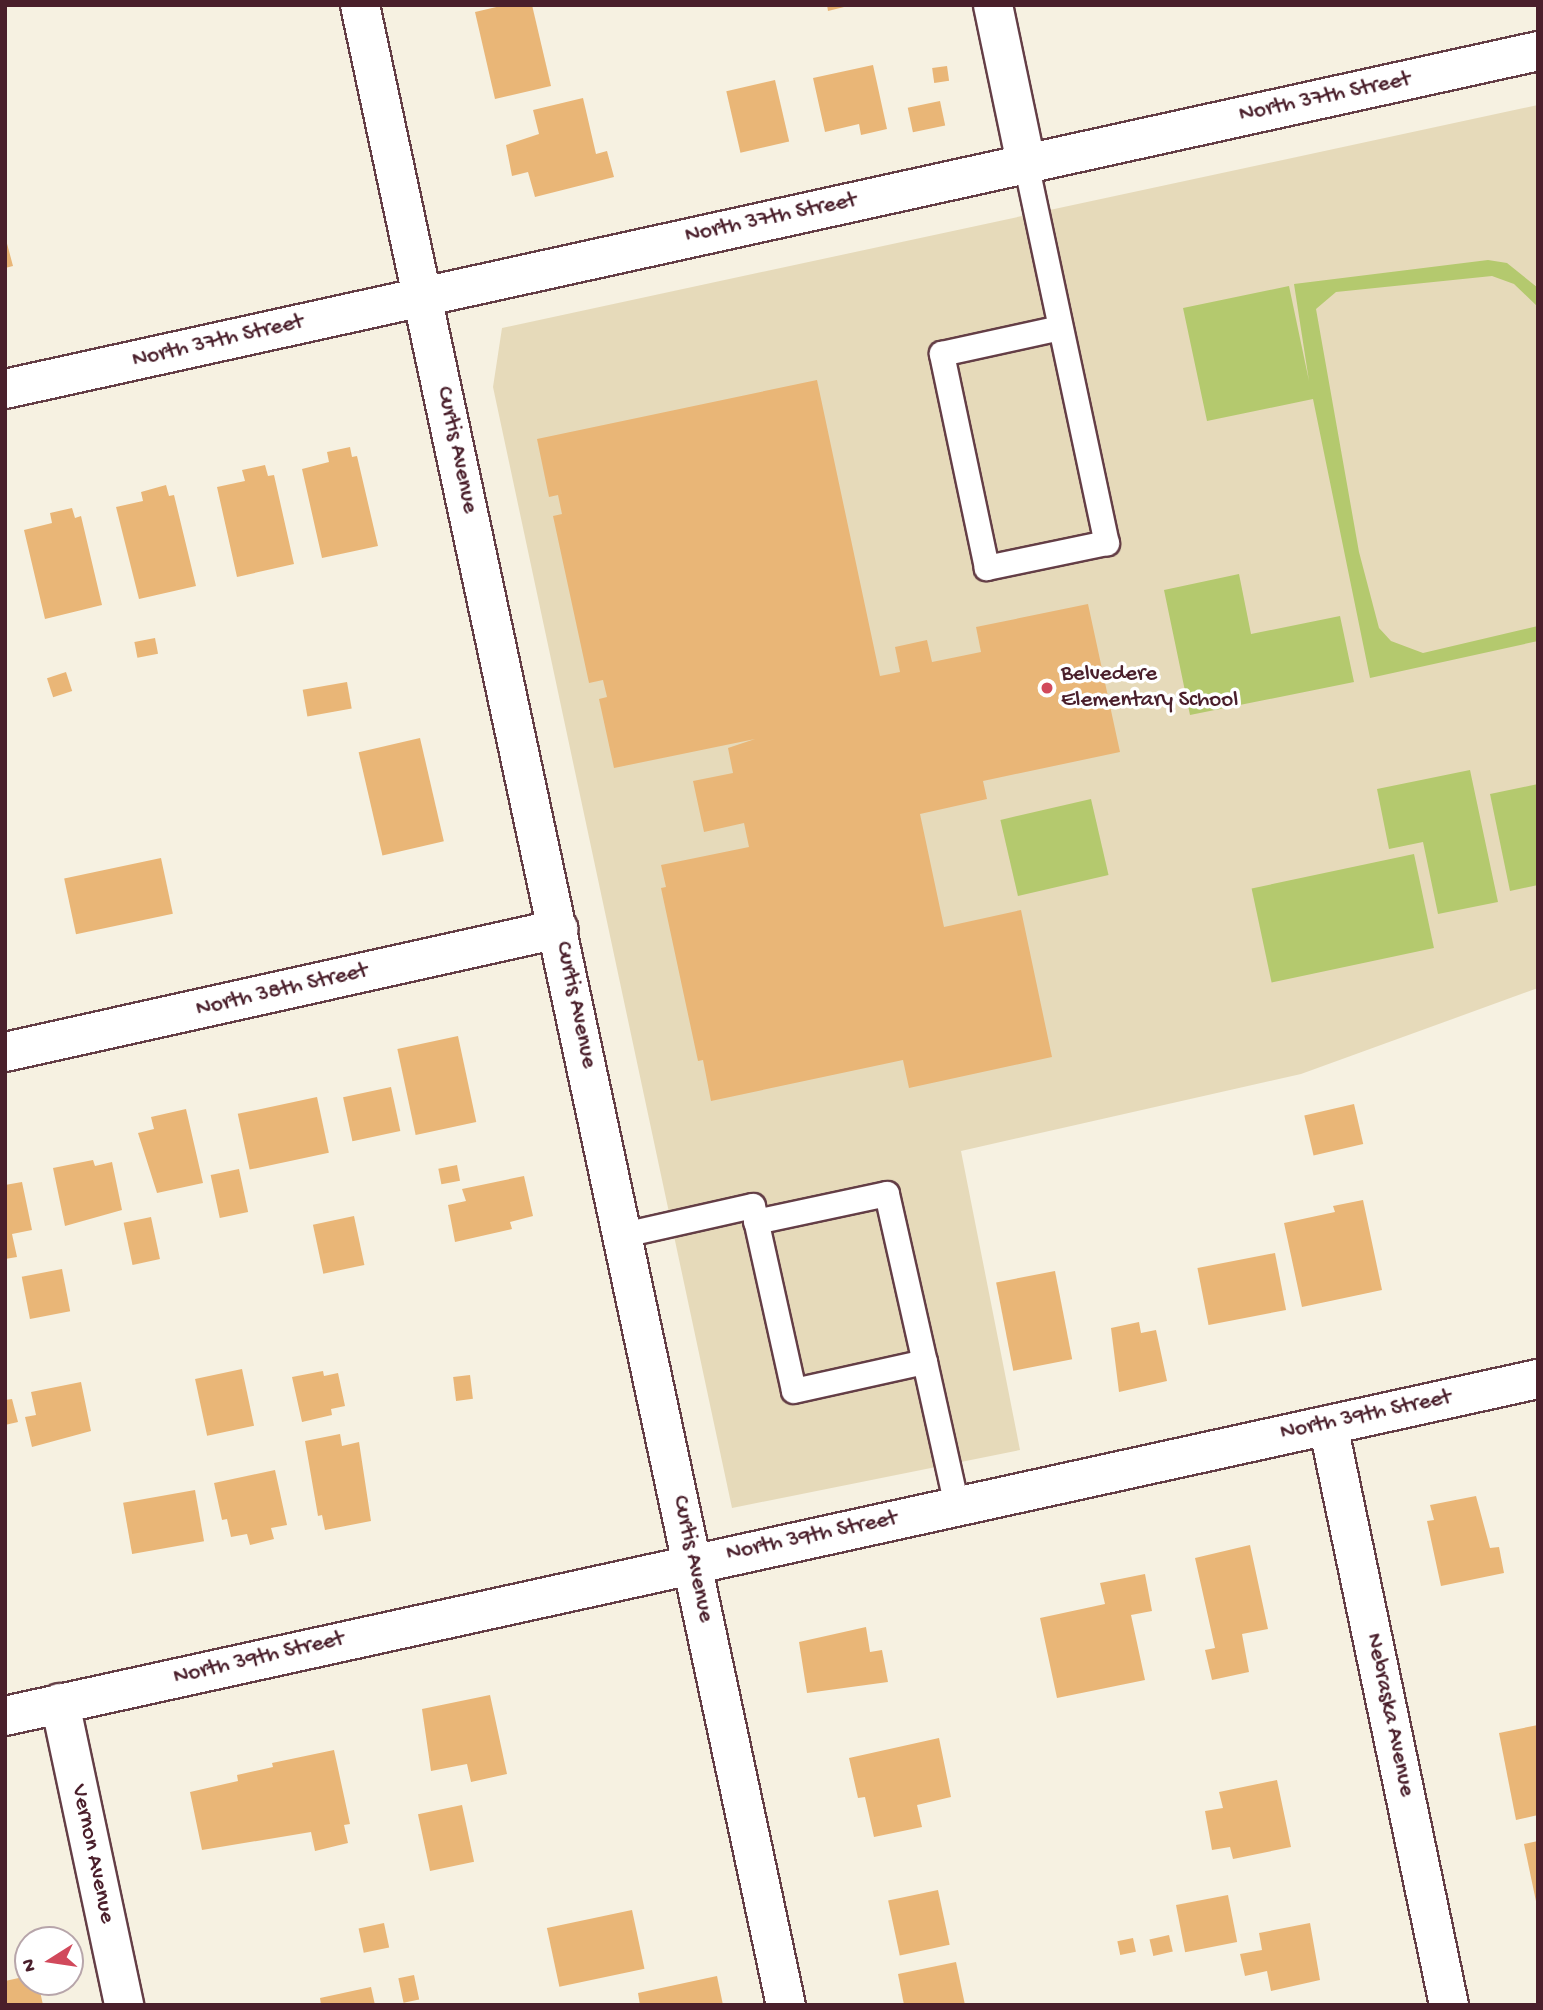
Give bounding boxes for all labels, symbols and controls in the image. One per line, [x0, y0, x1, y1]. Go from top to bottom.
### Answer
street label: North 37th Street [1237, 66, 1413, 130]
street label: North 37th Street [683, 187, 859, 251]
street label: North 37th Street [130, 309, 306, 375]
street label: Curtis Avenue [429, 384, 483, 516]
place label: Belvedere Elementary School [1061, 661, 1238, 715]
marker: Belvedere Elementary School [1039, 680, 1055, 696]
street label: Curtis Avenue [548, 939, 602, 1071]
street label: North 38th Street [193, 958, 371, 1024]
street label: North 39th Street [1278, 1384, 1454, 1448]
street label: Curtis Avenue [665, 1493, 719, 1625]
street label: North 39th Street [724, 1505, 900, 1569]
street label: North 39th Street [171, 1626, 347, 1692]
street label: Nebraska Avenue [1358, 1631, 1420, 1799]
street label: Vernon Avenue [64, 1782, 120, 1926]
north arrow [14, 1926, 84, 1996]
text: N [17, 1957, 42, 1974]

